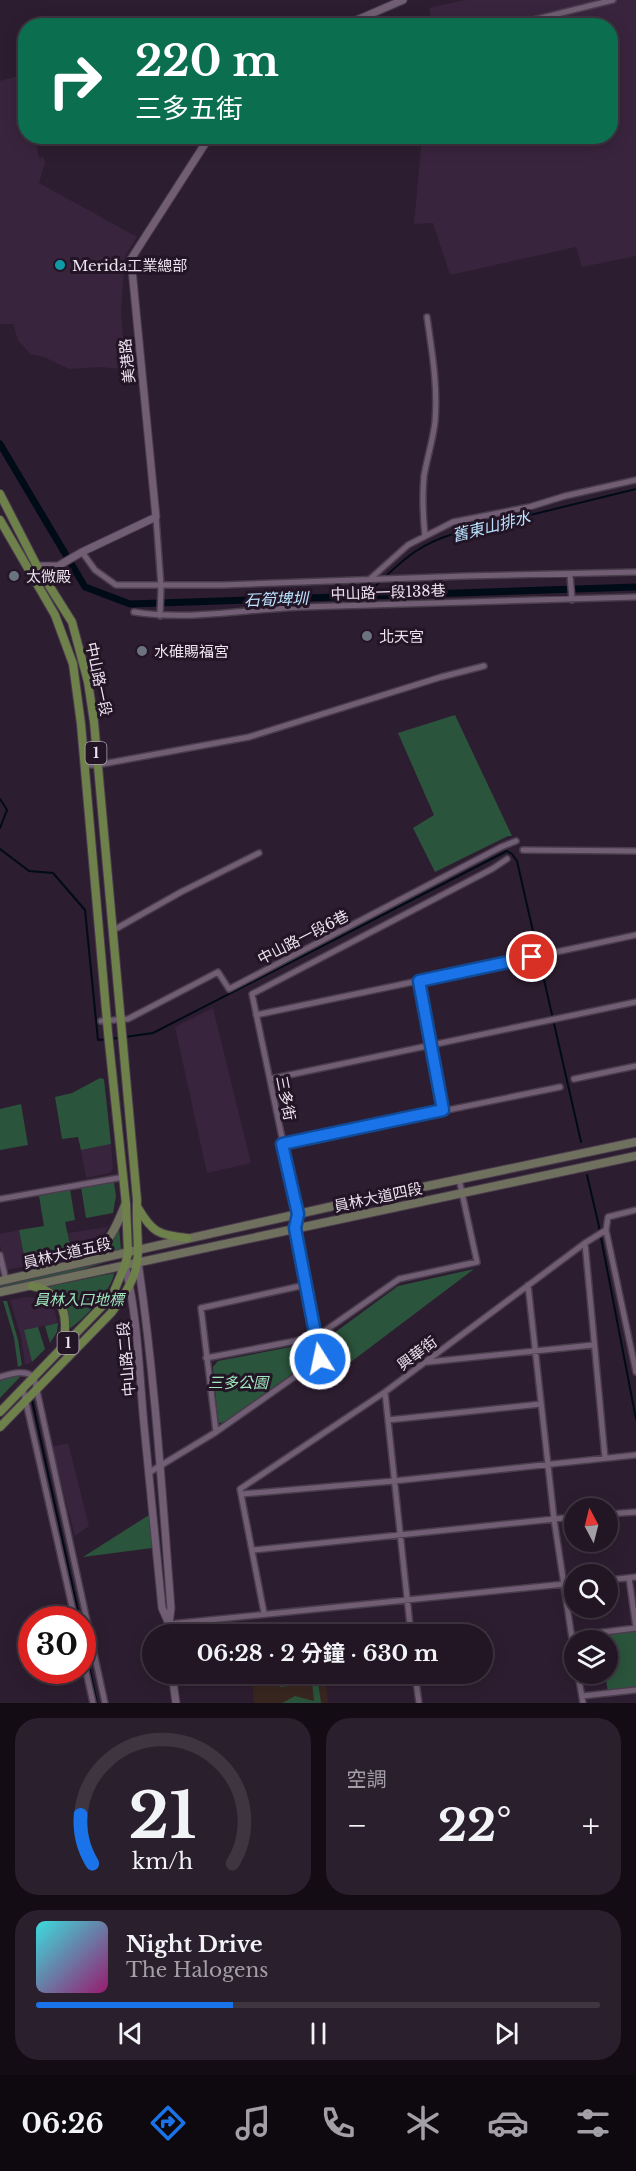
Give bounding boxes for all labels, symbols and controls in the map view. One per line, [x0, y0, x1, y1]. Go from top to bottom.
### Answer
text: 220 m [135, 35, 279, 87]
icon: right [36, 42, 114, 120]
text: 三多五街 [135, 92, 243, 125]
place label: Merida工業總部 [72, 256, 187, 275]
marker: Merida工業總部 [53, 258, 67, 272]
street label: 美港路 [115, 338, 139, 384]
water label: 舊東山排水 [450, 506, 533, 545]
place label: 太微殿 [26, 567, 71, 586]
marker: 太微殿 [7, 569, 21, 583]
street label: 中山路一段138巷 [330, 580, 446, 604]
water label: 石筍埤圳 [244, 588, 310, 610]
place label: 北天宮 [379, 627, 424, 646]
marker: 北天宮 [360, 629, 374, 643]
street label: 中山路一段 [82, 640, 116, 718]
place label: 水碓賜福宮 [154, 642, 229, 661]
marker: 水碓賜福宮 [135, 644, 149, 658]
road number: 1 [86, 742, 106, 764]
street label: 中山路一段6巷 [254, 906, 352, 968]
pin [506, 931, 557, 982]
icon: arrive [515, 940, 548, 973]
street label: 三多街 [272, 1074, 300, 1122]
street label: 員林大道四段 [332, 1178, 424, 1216]
street label: 員林大道五段 [21, 1234, 113, 1272]
park label: 員林入口地標 [34, 1290, 127, 1309]
street label: 中山路二段 [113, 1321, 139, 1397]
position arrow [288, 1327, 352, 1391]
road number: 1 [58, 1332, 78, 1354]
street label: 興華街 [393, 1332, 441, 1374]
park label: 三多公園 [208, 1373, 270, 1392]
north arrow [564, 1498, 618, 1552]
map controls [564, 1498, 618, 1684]
button: search [564, 1564, 618, 1618]
speed limit sign: 30 [18, 1606, 96, 1684]
button: layers [564, 1630, 618, 1684]
text: 06:28 · 2 分鐘 · 630 m [197, 1640, 438, 1667]
text: 空調 [347, 1767, 387, 1791]
text: 21 [129, 1777, 197, 1855]
text: 22° [438, 1797, 511, 1853]
text: − [347, 1805, 367, 1846]
text: + [582, 1805, 600, 1846]
text: km/h [132, 1848, 193, 1875]
text: Night Drive [126, 1931, 263, 1958]
text: The Halogens [126, 1958, 268, 1982]
icon: previous [114, 2017, 147, 2050]
icon: pause [302, 2017, 335, 2050]
icon: next [490, 2017, 523, 2050]
icon: directions [147, 2102, 189, 2144]
icon: music [232, 2102, 274, 2144]
icon: phone [317, 2102, 359, 2144]
icon: climate [402, 2102, 444, 2144]
icon: car [487, 2102, 529, 2144]
icon: filters [572, 2102, 614, 2144]
text: 06:26 [22, 2107, 104, 2140]

